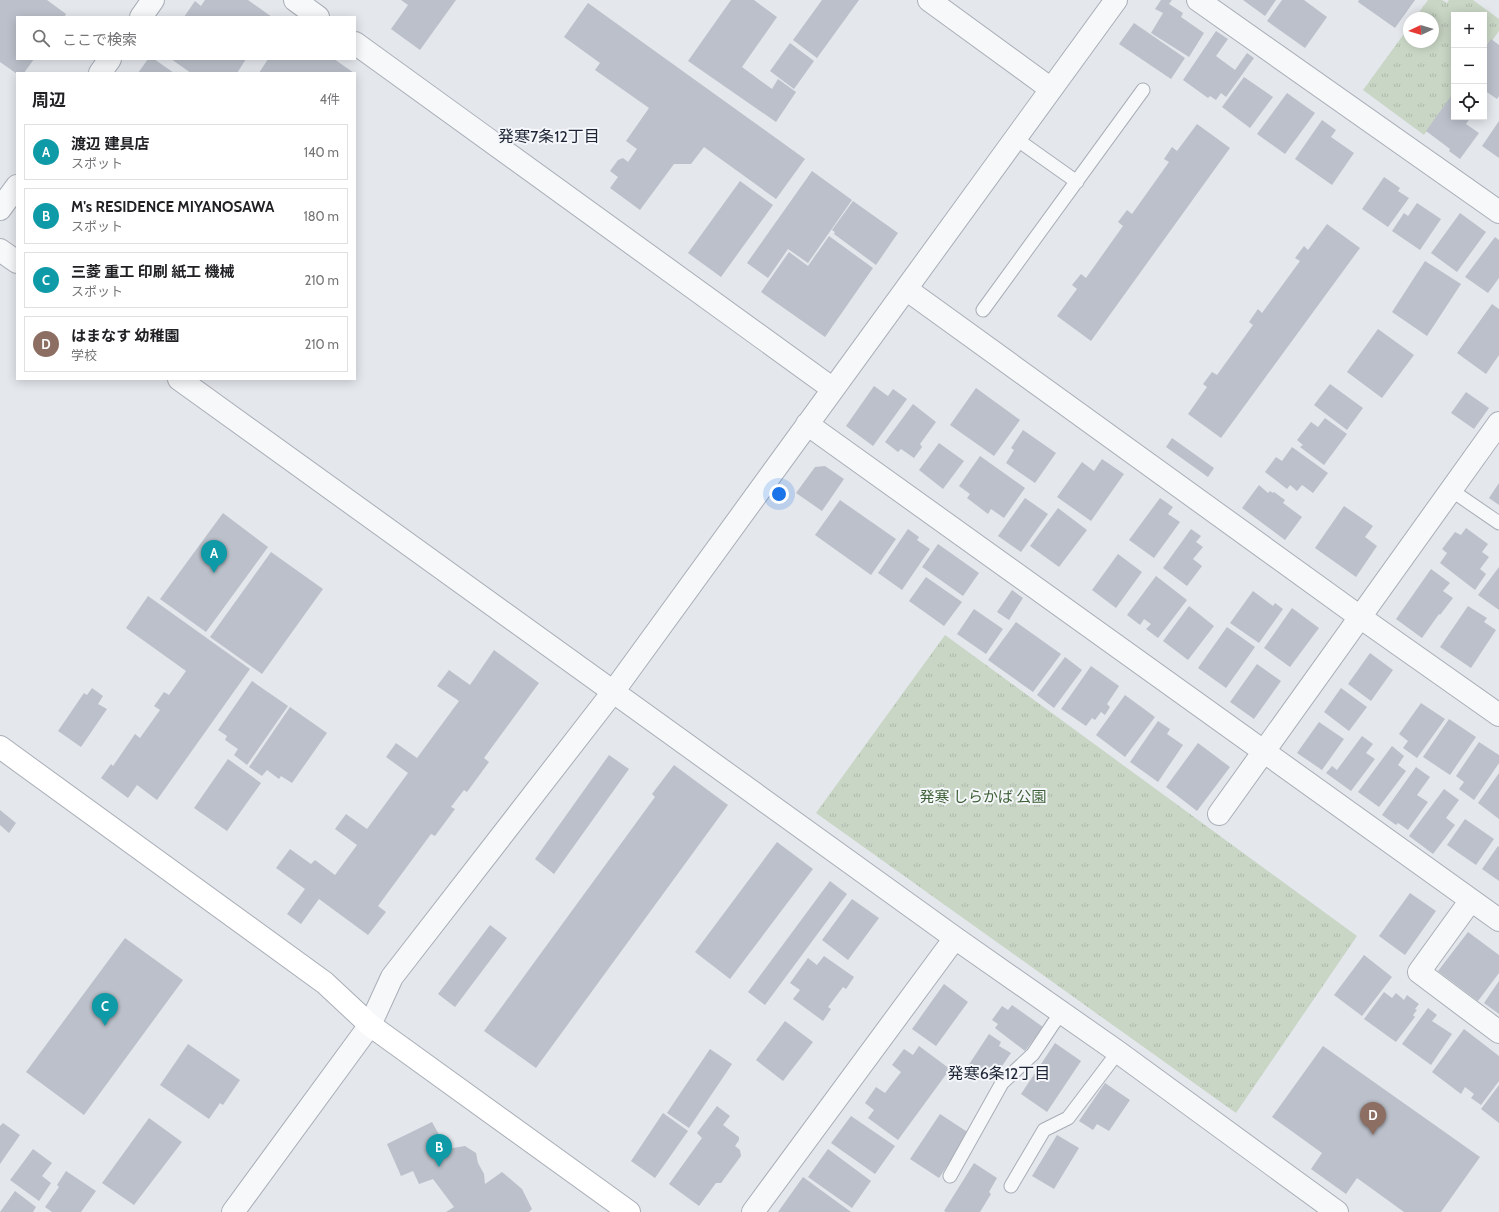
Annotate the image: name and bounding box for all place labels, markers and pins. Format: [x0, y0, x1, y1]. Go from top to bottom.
pin: A [201, 540, 227, 573]
pin: C [92, 993, 118, 1026]
pin: D [1360, 1102, 1386, 1135]
pin: B [426, 1134, 452, 1167]

